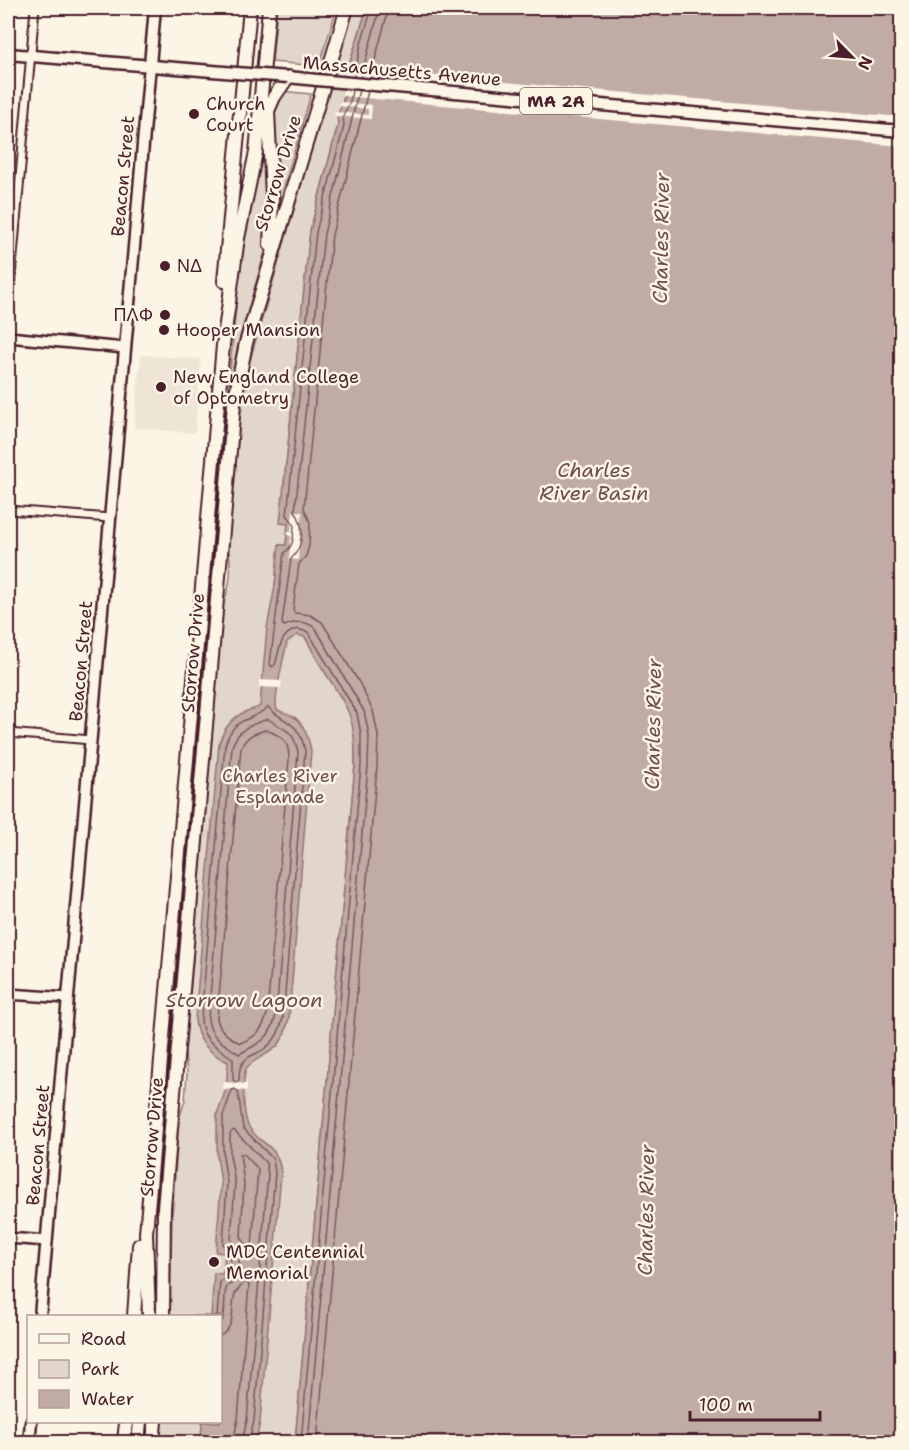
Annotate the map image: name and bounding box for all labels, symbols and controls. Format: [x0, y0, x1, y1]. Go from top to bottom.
north arrow [822, 27, 882, 87]
street label: Massachusetts Avenue [302, 50, 502, 92]
text: N [853, 53, 877, 73]
road number: MA 2A [520, 88, 592, 114]
place label: Church Court [206, 92, 266, 137]
marker: Church Court [187, 107, 201, 121]
street label: Storrow Drive [249, 112, 307, 234]
street label: Beacon Street [106, 114, 140, 237]
water label: Charles River [647, 172, 675, 304]
place label: ΝΔ [177, 254, 202, 278]
marker: ΝΔ [158, 259, 172, 273]
place label: ΠΛΦ [114, 303, 153, 327]
marker: ΠΛΦ [158, 308, 172, 322]
place label: Hooper Mansion [176, 318, 320, 342]
marker: Hooper Mansion [157, 323, 171, 337]
place label: New England College of Optometry [173, 365, 359, 410]
marker: New England College of Optometry [154, 380, 168, 394]
water label: Charles River Basin [539, 457, 649, 506]
street label: Storrow Drive [176, 592, 210, 714]
street label: Beacon Street [64, 599, 98, 722]
water label: Charles River [639, 658, 667, 790]
park label: Charles River Esplanade [222, 764, 338, 809]
water label: Storrow Lagoon [165, 987, 323, 1013]
street label: Storrow Drive [135, 1076, 169, 1198]
street label: Beacon Street [21, 1083, 55, 1206]
water label: Charles River [632, 1144, 660, 1276]
place label: MDC Centennial Memorial [226, 1240, 365, 1285]
marker: MDC Centennial Memorial [207, 1255, 221, 1269]
legend [27, 1315, 222, 1423]
text: Road [81, 1327, 126, 1351]
text: Park [81, 1357, 120, 1381]
scale bar [690, 1384, 820, 1422]
text: Water [81, 1387, 134, 1411]
text: 100 m [699, 1393, 753, 1417]

